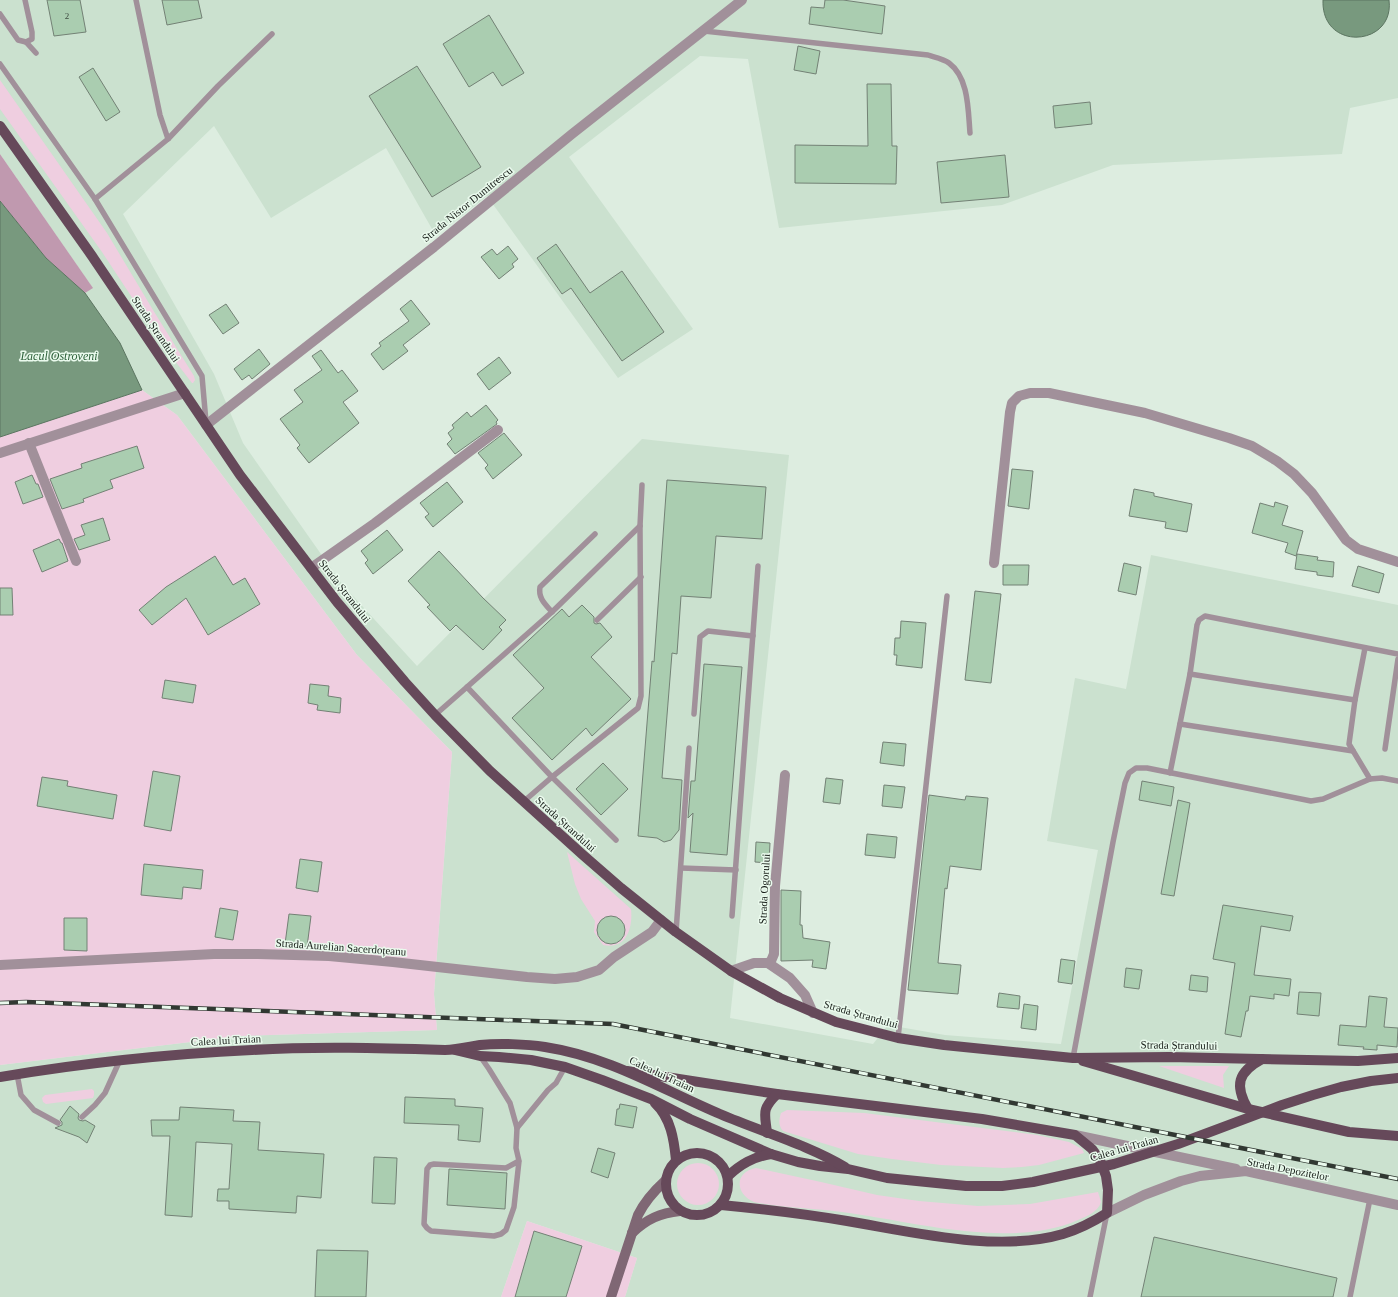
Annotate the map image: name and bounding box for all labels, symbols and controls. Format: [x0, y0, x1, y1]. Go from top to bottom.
house number: 2 [65, 11, 69, 21]
street label: Strada Nistor Dumitrescu [420, 164, 515, 244]
street label: Strada Ștrandului [130, 294, 182, 364]
water label: Lacul Ostroveni [19, 349, 98, 363]
street label: Strada Ștrandului [317, 557, 373, 625]
street label: Strada Ștrandului [533, 794, 599, 854]
street label: Strada Ogorului [756, 853, 772, 925]
street label: Strada Aurelian Sacerdoțeanu [275, 936, 407, 958]
street label: Strada Ștrandului [822, 998, 900, 1030]
street label: Calea lui Traian [191, 1032, 262, 1048]
street label: Strada Ștrandului [1141, 1038, 1217, 1052]
street label: Calea lui Traian [628, 1054, 697, 1094]
street label: Calea lui Traian [1089, 1132, 1160, 1163]
street label: Strada Depozitelor [1246, 1155, 1330, 1183]

